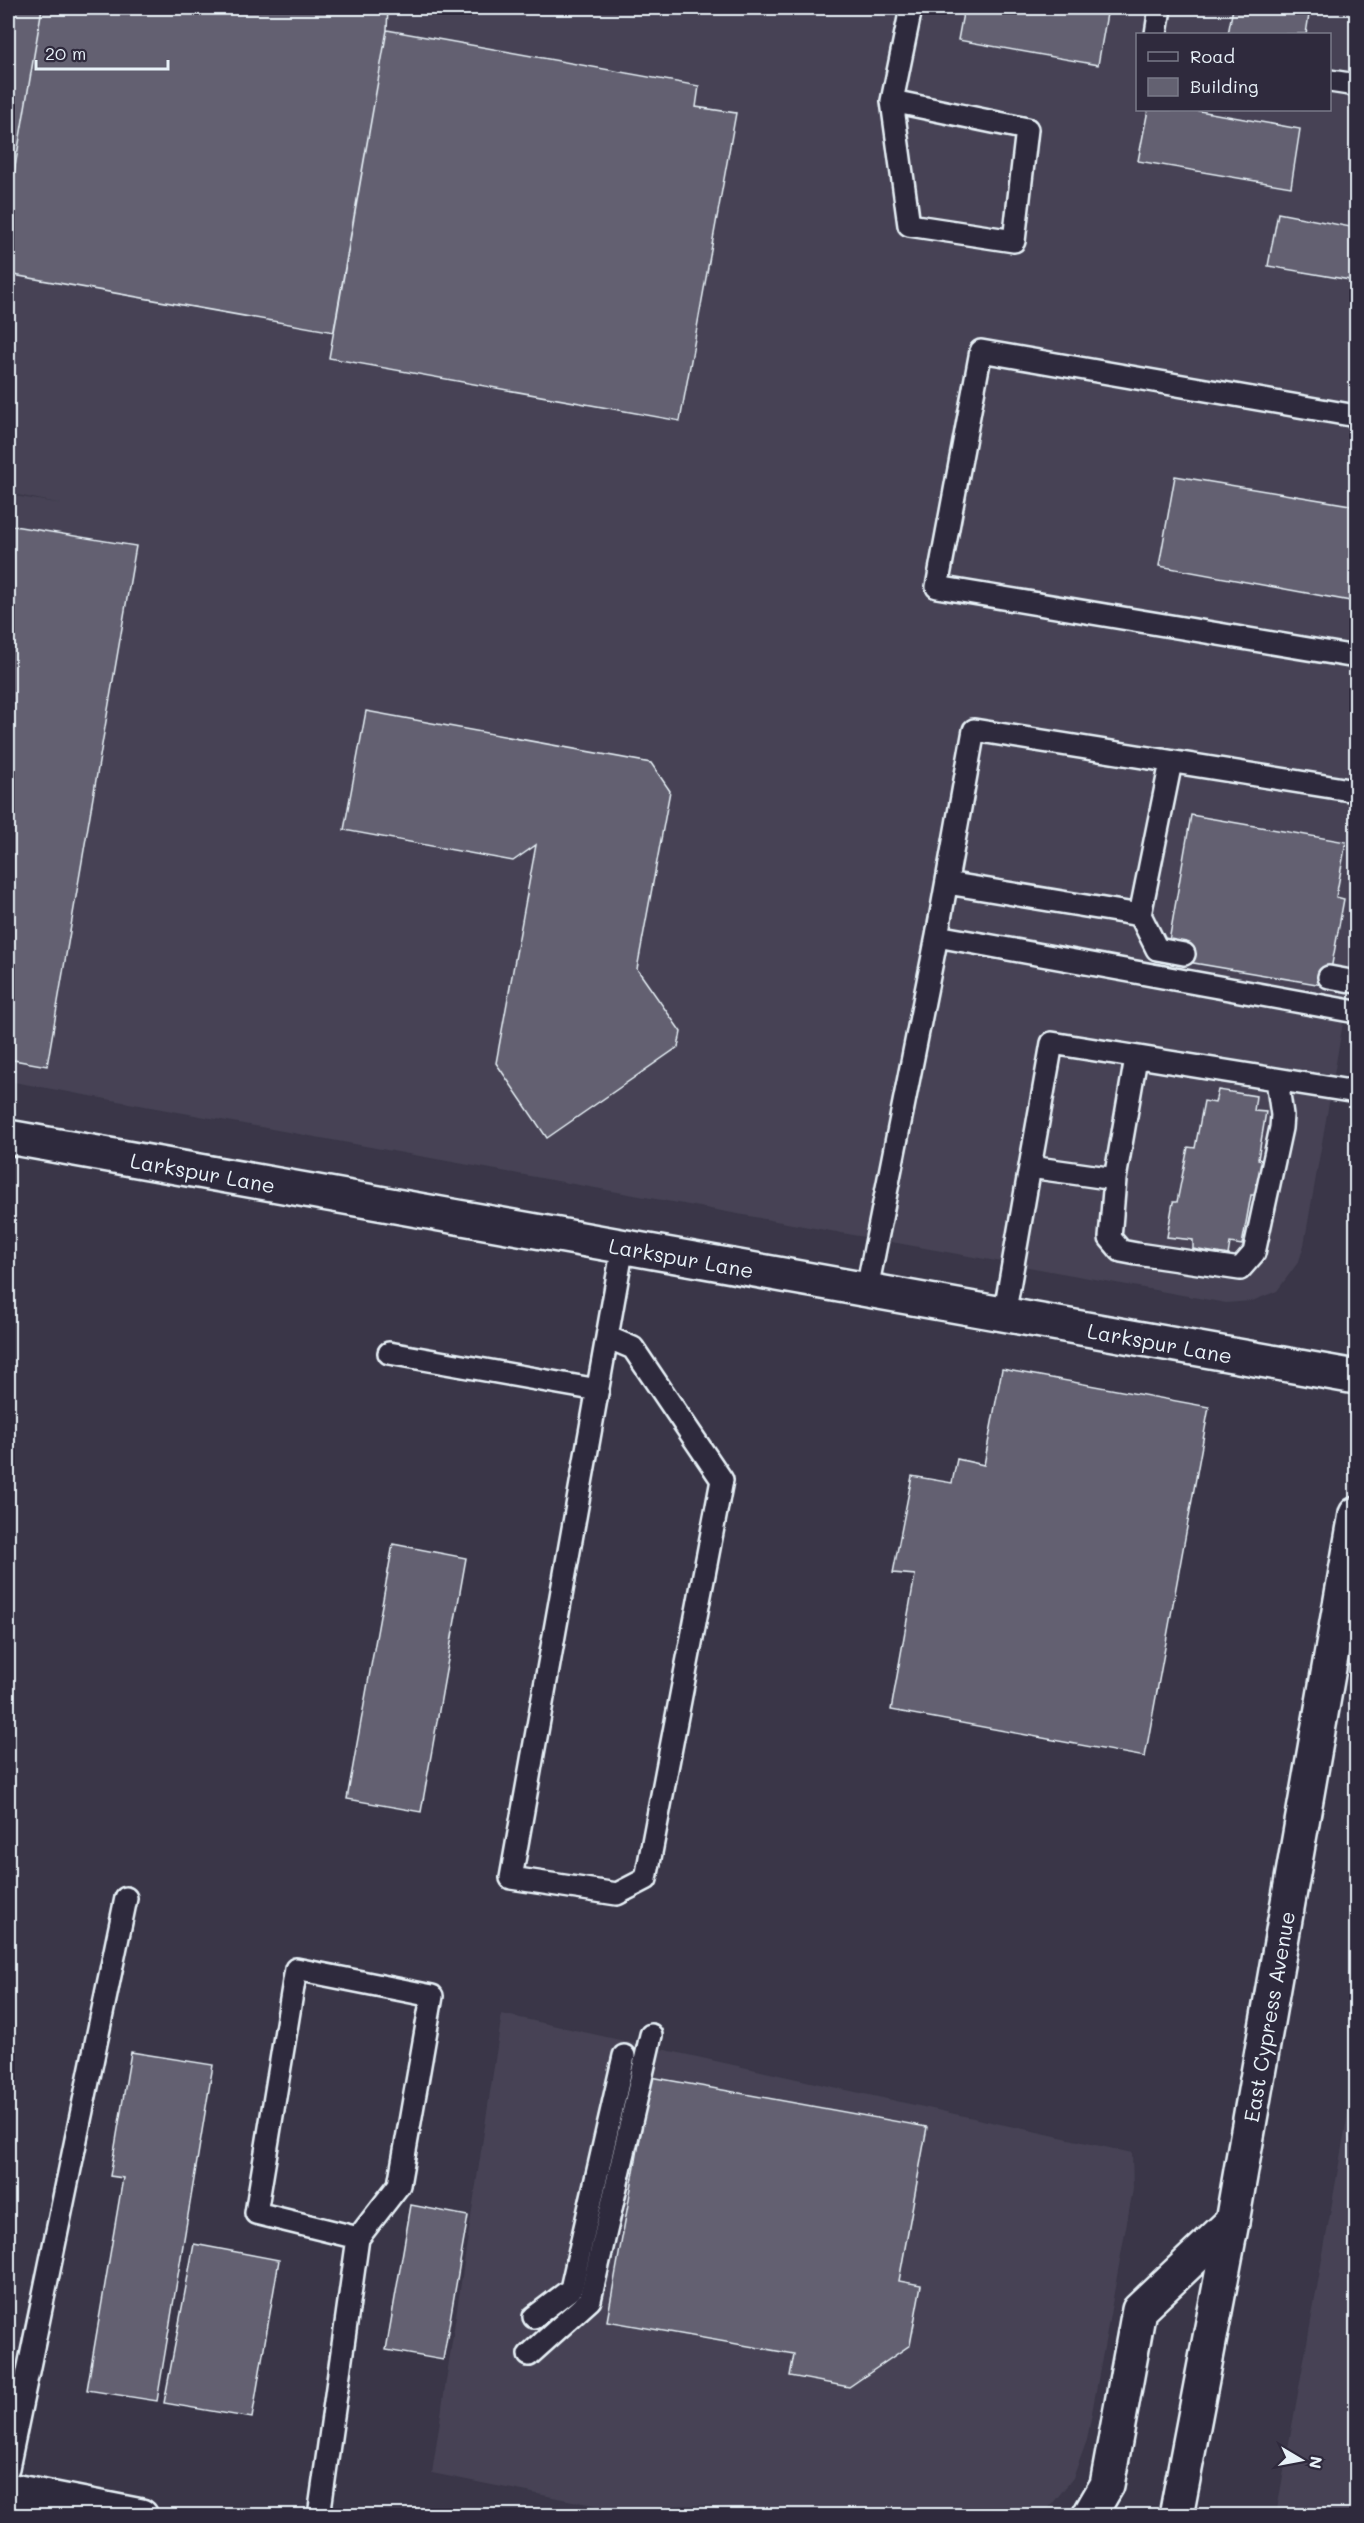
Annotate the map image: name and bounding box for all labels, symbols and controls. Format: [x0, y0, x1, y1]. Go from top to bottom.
scale bar [36, 33, 168, 71]
legend [1136, 33, 1331, 111]
text: 20 m [45, 41, 86, 65]
text: Road [1190, 44, 1235, 68]
text: Building [1190, 74, 1258, 98]
street label: Larkspur Lane [128, 1146, 277, 1198]
street label: Larkspur Lane [607, 1231, 756, 1283]
street label: Larkspur Lane [1085, 1316, 1234, 1368]
street label: East Cypress Avenue [1236, 1909, 1300, 2124]
north arrow [1271, 2430, 1331, 2490]
text: N [1305, 2455, 1328, 2471]

